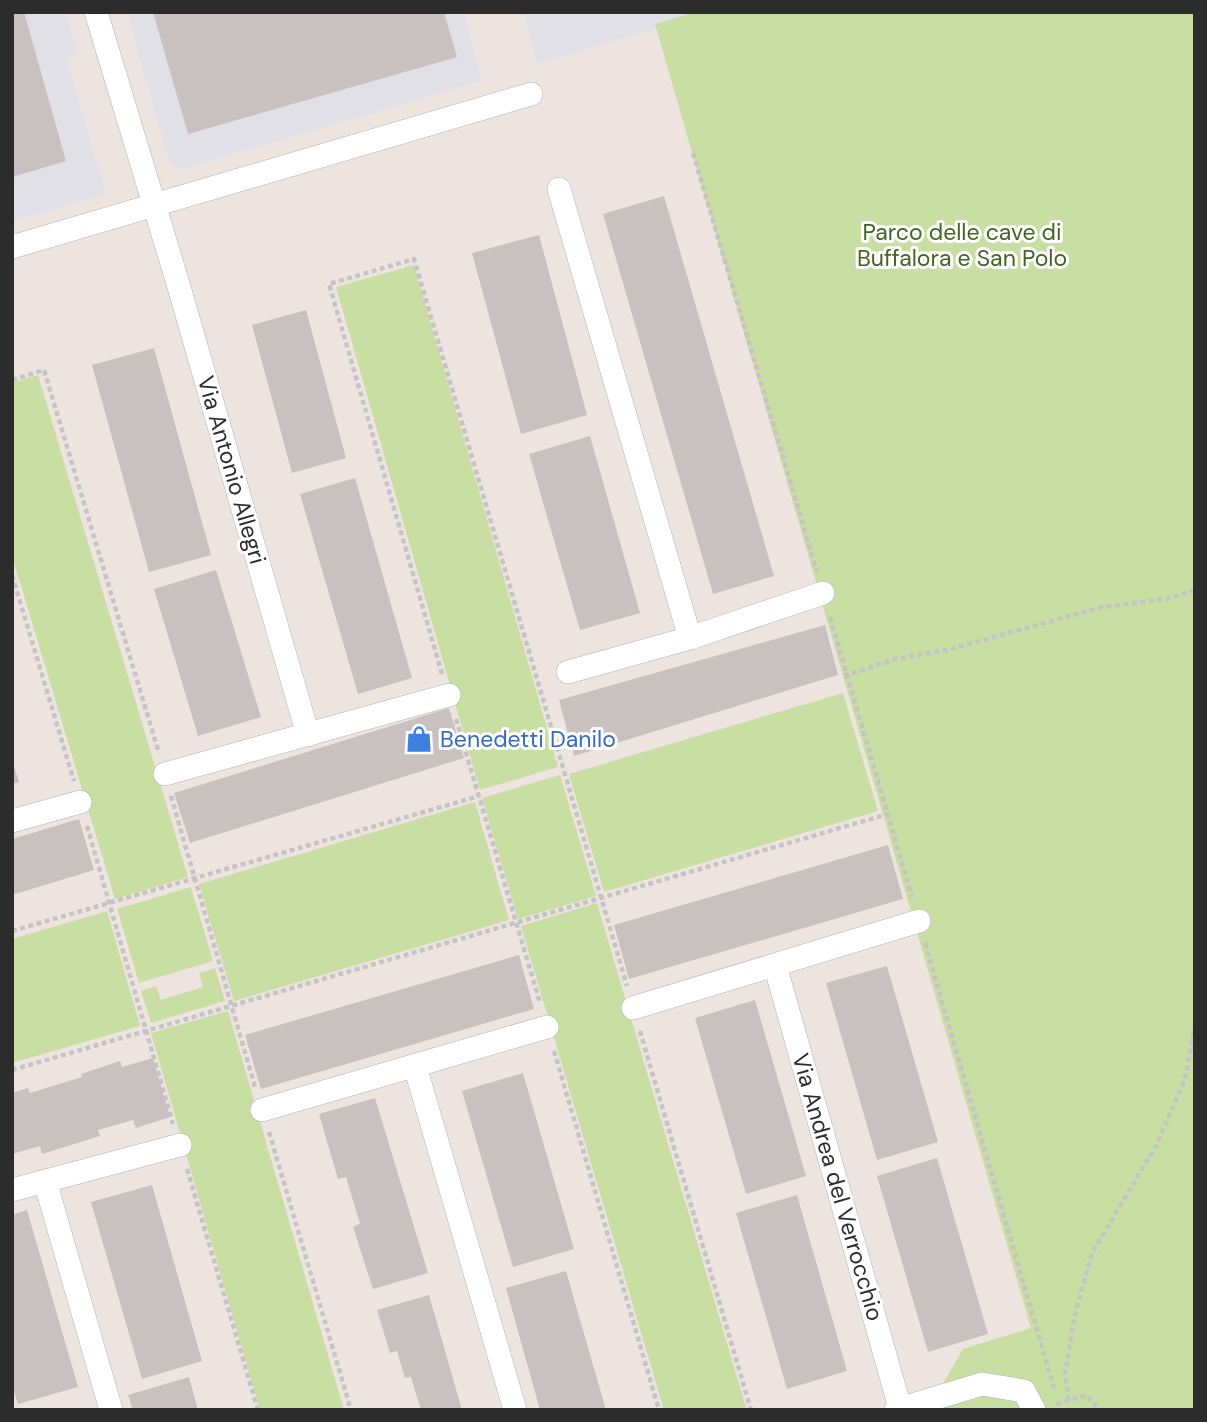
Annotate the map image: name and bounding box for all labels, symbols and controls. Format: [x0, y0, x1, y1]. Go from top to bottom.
park label: Parco delle cave di Buffalora e San Polo [857, 217, 1067, 273]
street label: Via Antonio Allegri [191, 373, 273, 567]
shop icon: Benedetti Danilo [404, 724, 434, 754]
place label: Benedetti Danilo [440, 724, 616, 754]
street label: Via Andrea del Verrocchio [785, 1050, 891, 1324]

